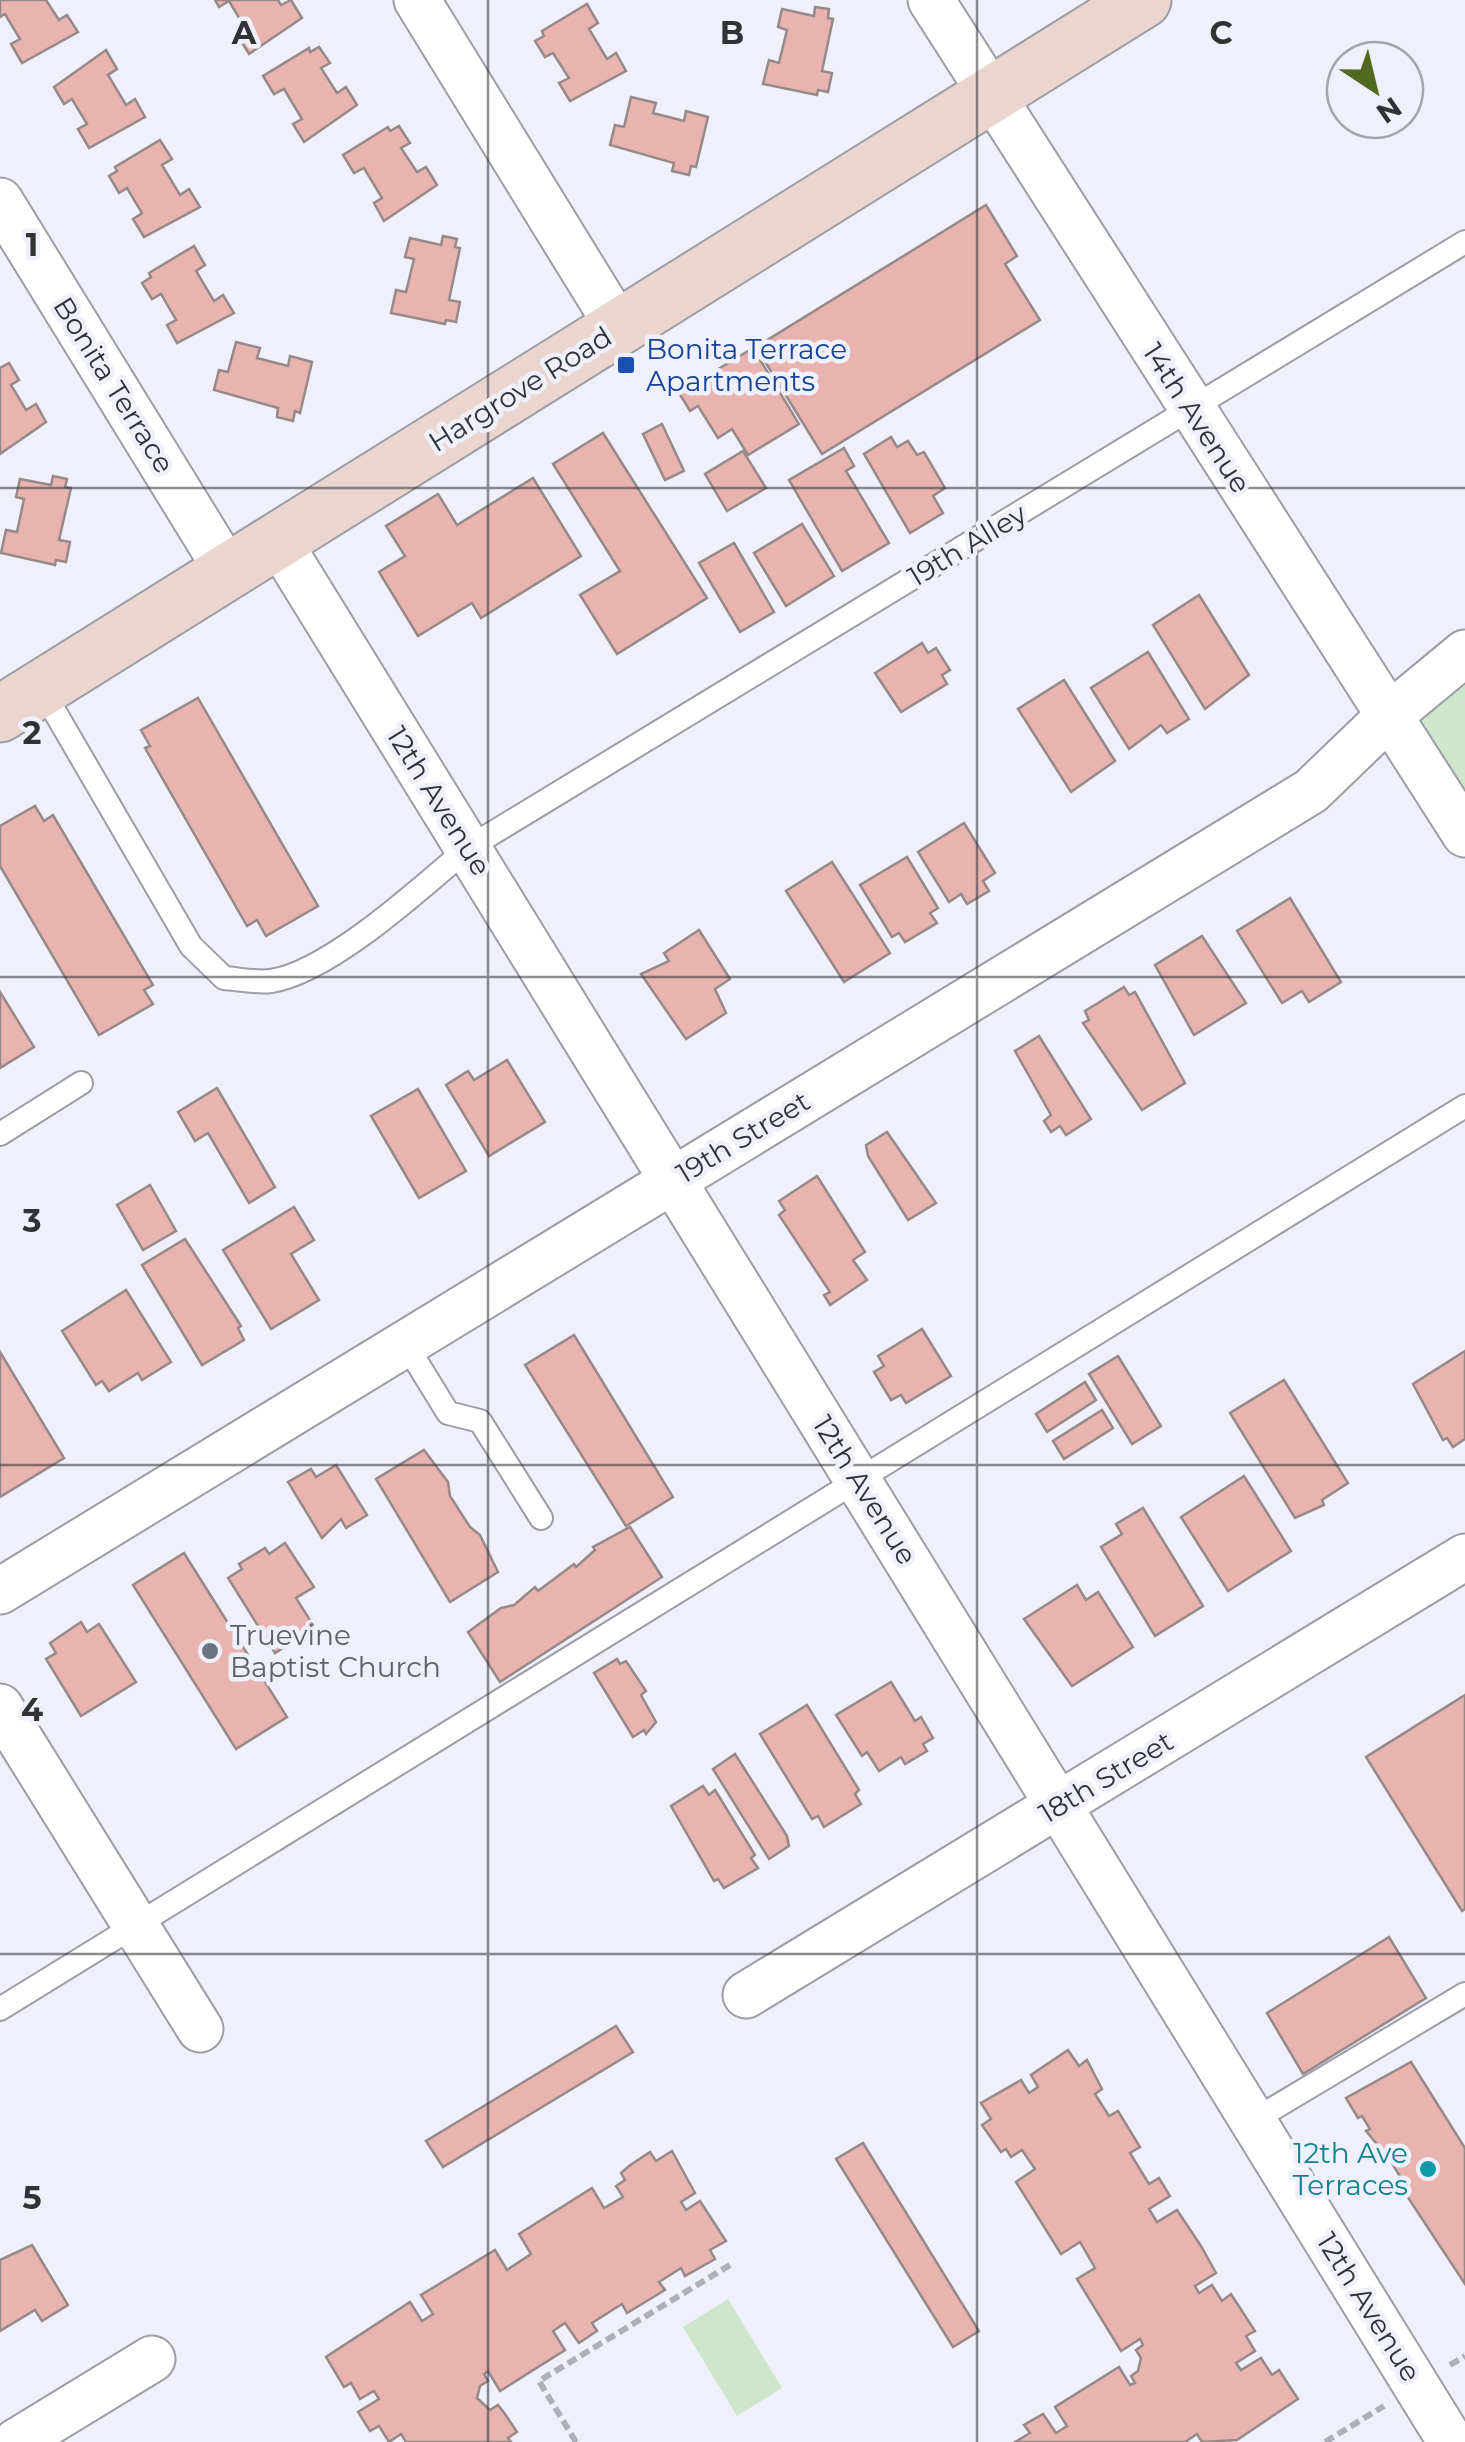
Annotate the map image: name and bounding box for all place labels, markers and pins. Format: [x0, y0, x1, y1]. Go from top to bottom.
place label: Bonita Terrace Apartments [646, 332, 847, 398]
marker: Bonita Terrace Apartments [615, 354, 637, 376]
place label: Truevine Baptist Church [230, 1618, 441, 1684]
marker: Truevine Baptist Church [199, 1640, 221, 1662]
place label: 12th Ave Terraces [1293, 2136, 1408, 2202]
marker: 12th Ave Terraces [1417, 2158, 1439, 2180]

